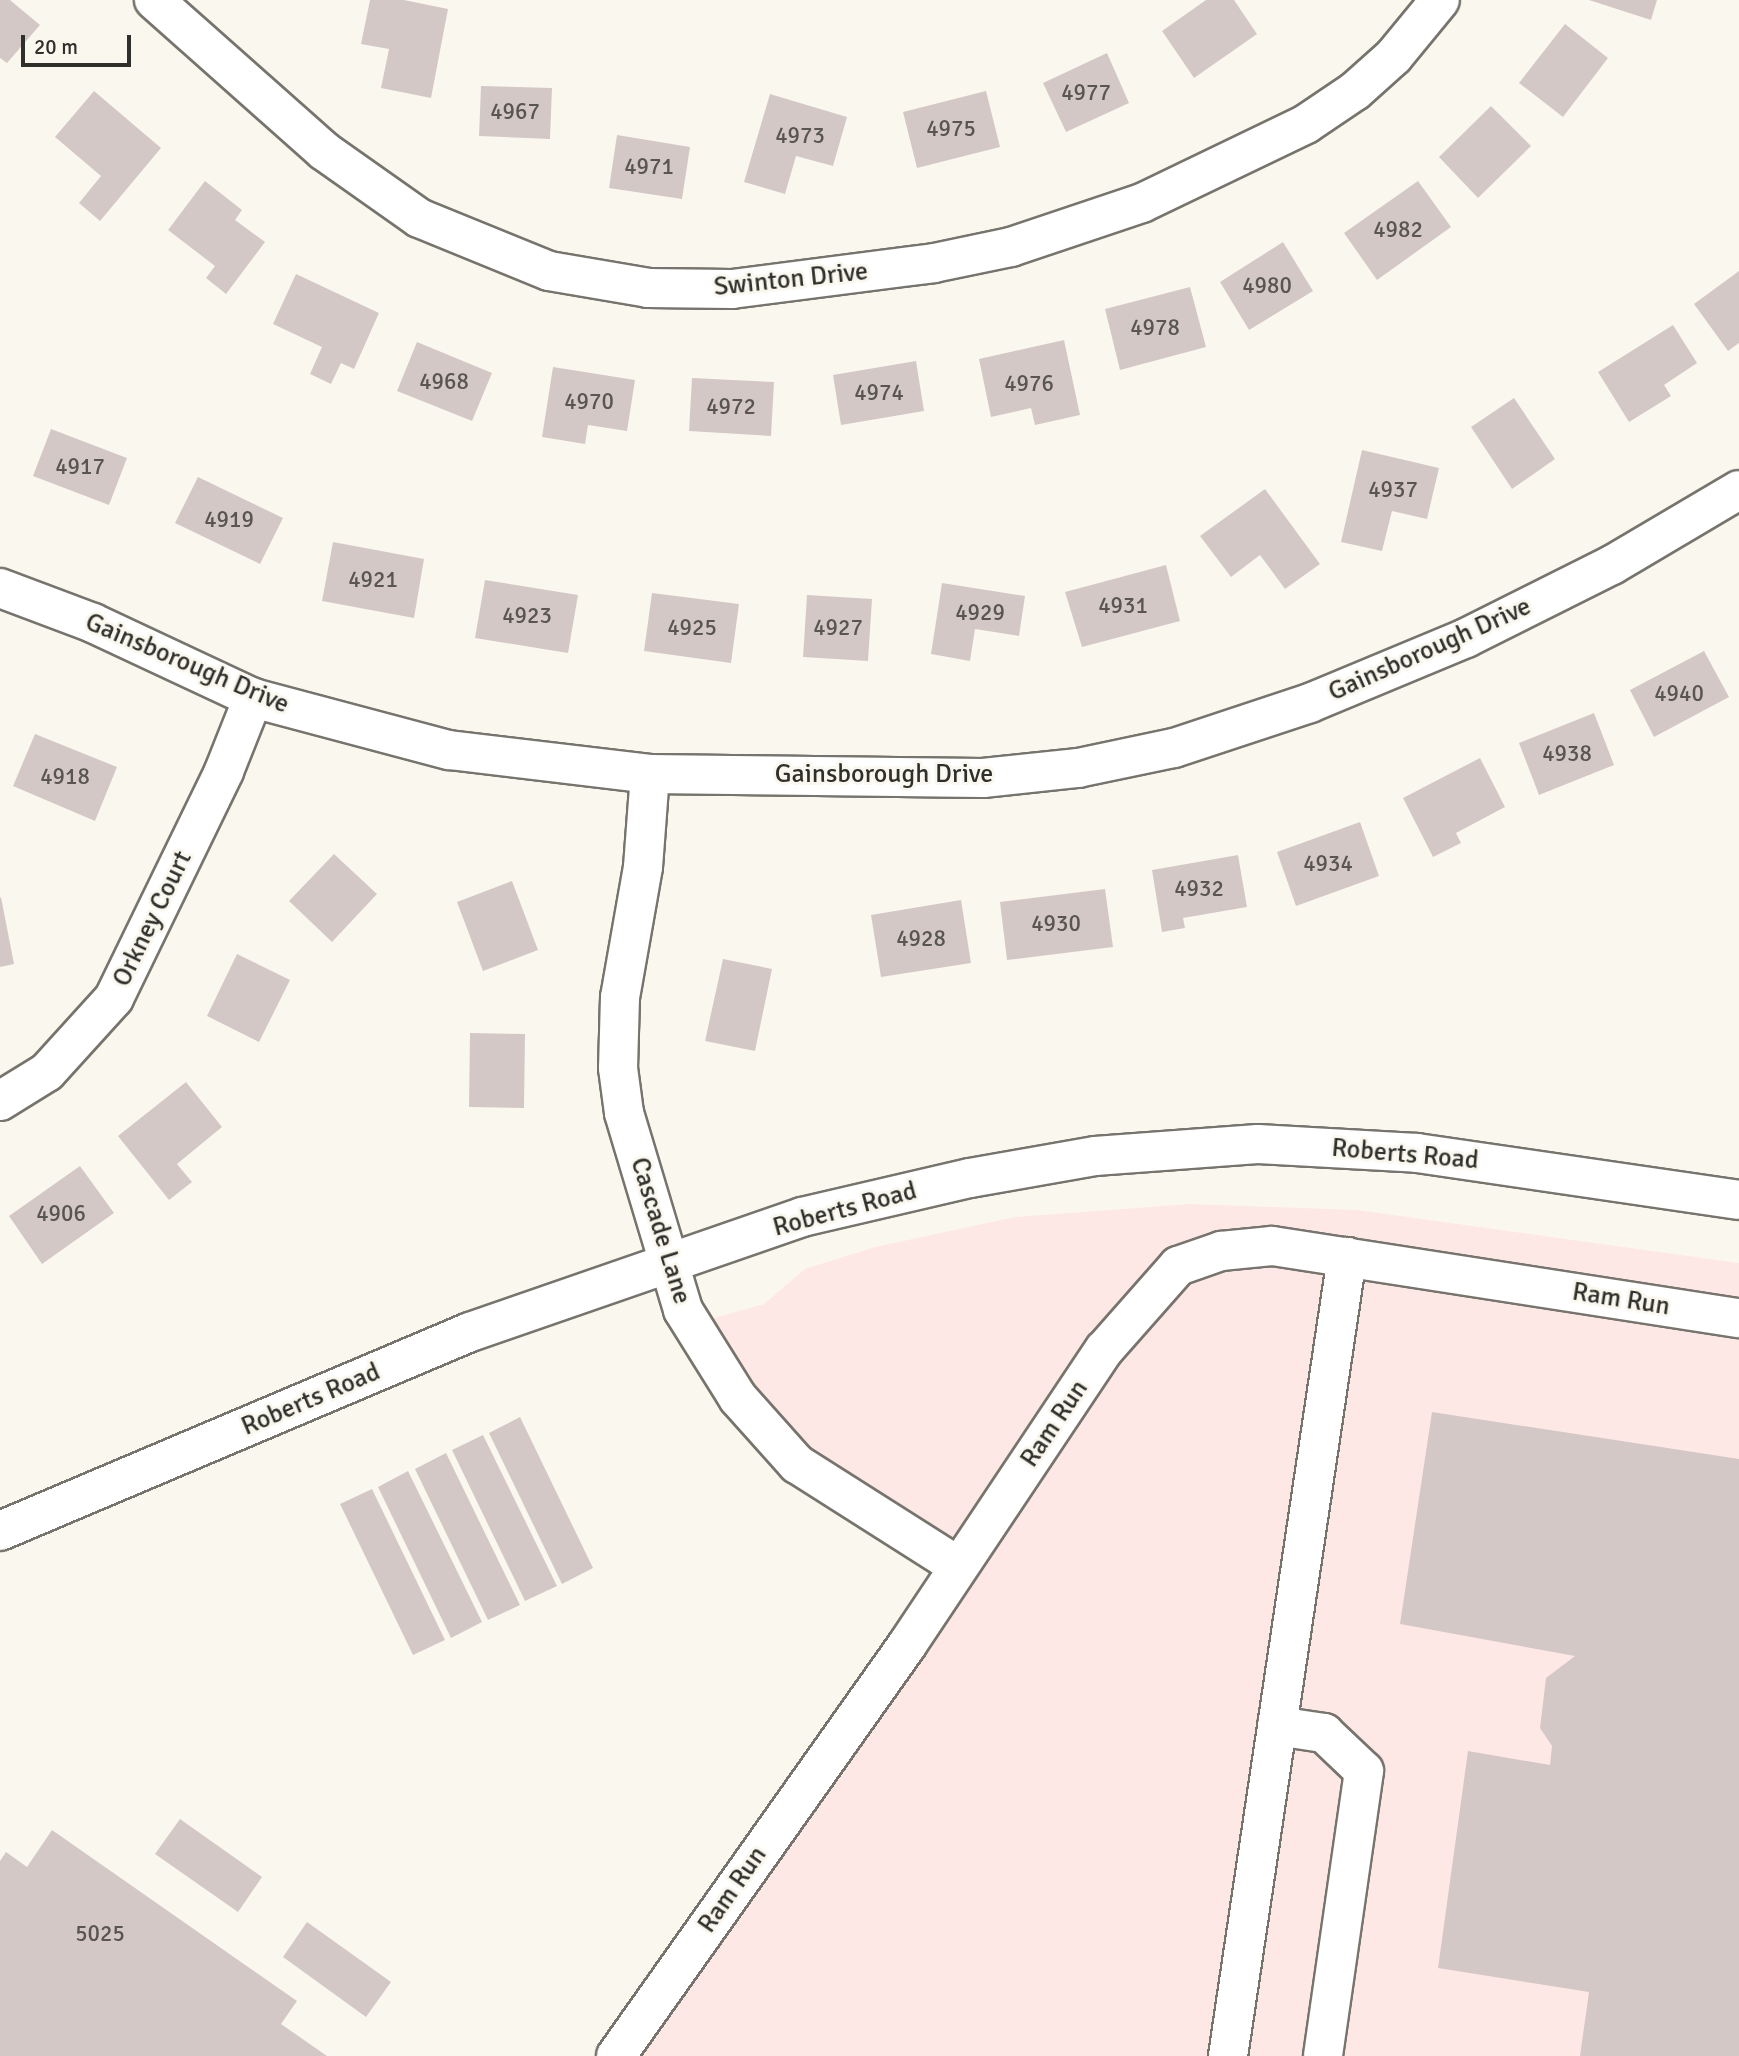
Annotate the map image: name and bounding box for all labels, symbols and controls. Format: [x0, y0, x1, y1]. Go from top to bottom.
scale bar [24, 21, 135, 65]
text: 20 m [34, 34, 78, 60]
house number: 4977 [1061, 79, 1111, 107]
house number: 4967 [490, 98, 540, 126]
house number: 4975 [926, 115, 976, 143]
house number: 4973 [775, 122, 825, 150]
house number: 4971 [624, 153, 674, 181]
house number: 4982 [1373, 216, 1423, 244]
street label: Swinton Drive [712, 256, 870, 304]
house number: 4980 [1242, 272, 1292, 300]
house number: 4978 [1130, 314, 1180, 342]
house number: 4968 [419, 368, 469, 396]
house number: 4976 [1004, 370, 1054, 398]
house number: 4974 [854, 379, 904, 407]
house number: 4970 [564, 388, 614, 416]
house number: 4972 [706, 393, 756, 421]
house number: 4917 [55, 453, 105, 481]
house number: 4937 [1368, 476, 1418, 504]
house number: 4919 [204, 506, 254, 534]
house number: 4921 [348, 566, 398, 594]
street label: Gainsborough Drive [1324, 591, 1536, 709]
house number: 4931 [1098, 592, 1148, 620]
house number: 4929 [955, 599, 1005, 627]
house number: 4923 [502, 602, 552, 630]
street label: Gainsborough Drive [80, 607, 294, 721]
house number: 4925 [667, 614, 717, 642]
house number: 4927 [813, 614, 863, 642]
house number: 4940 [1654, 680, 1704, 708]
house number: 4938 [1542, 740, 1592, 768]
street label: Gainsborough Drive [775, 759, 993, 791]
house number: 4918 [40, 763, 90, 791]
street label: Orkney Court [107, 846, 199, 992]
house number: 4934 [1303, 850, 1353, 878]
house number: 4932 [1174, 875, 1224, 903]
house number: 4930 [1031, 910, 1081, 938]
house number: 4928 [896, 925, 946, 953]
street label: Roberts Road [1330, 1133, 1480, 1177]
street label: Cascade Lane [623, 1154, 697, 1308]
street label: Roberts Road [770, 1176, 920, 1244]
house number: 4906 [36, 1200, 86, 1228]
street label: Ram Run [1570, 1277, 1672, 1323]
street label: Roberts Road [237, 1357, 385, 1443]
street label: Ram Run [1015, 1374, 1095, 1474]
street label: Ram Run [692, 1841, 774, 1939]
house number: 5025 [75, 1920, 125, 1948]

